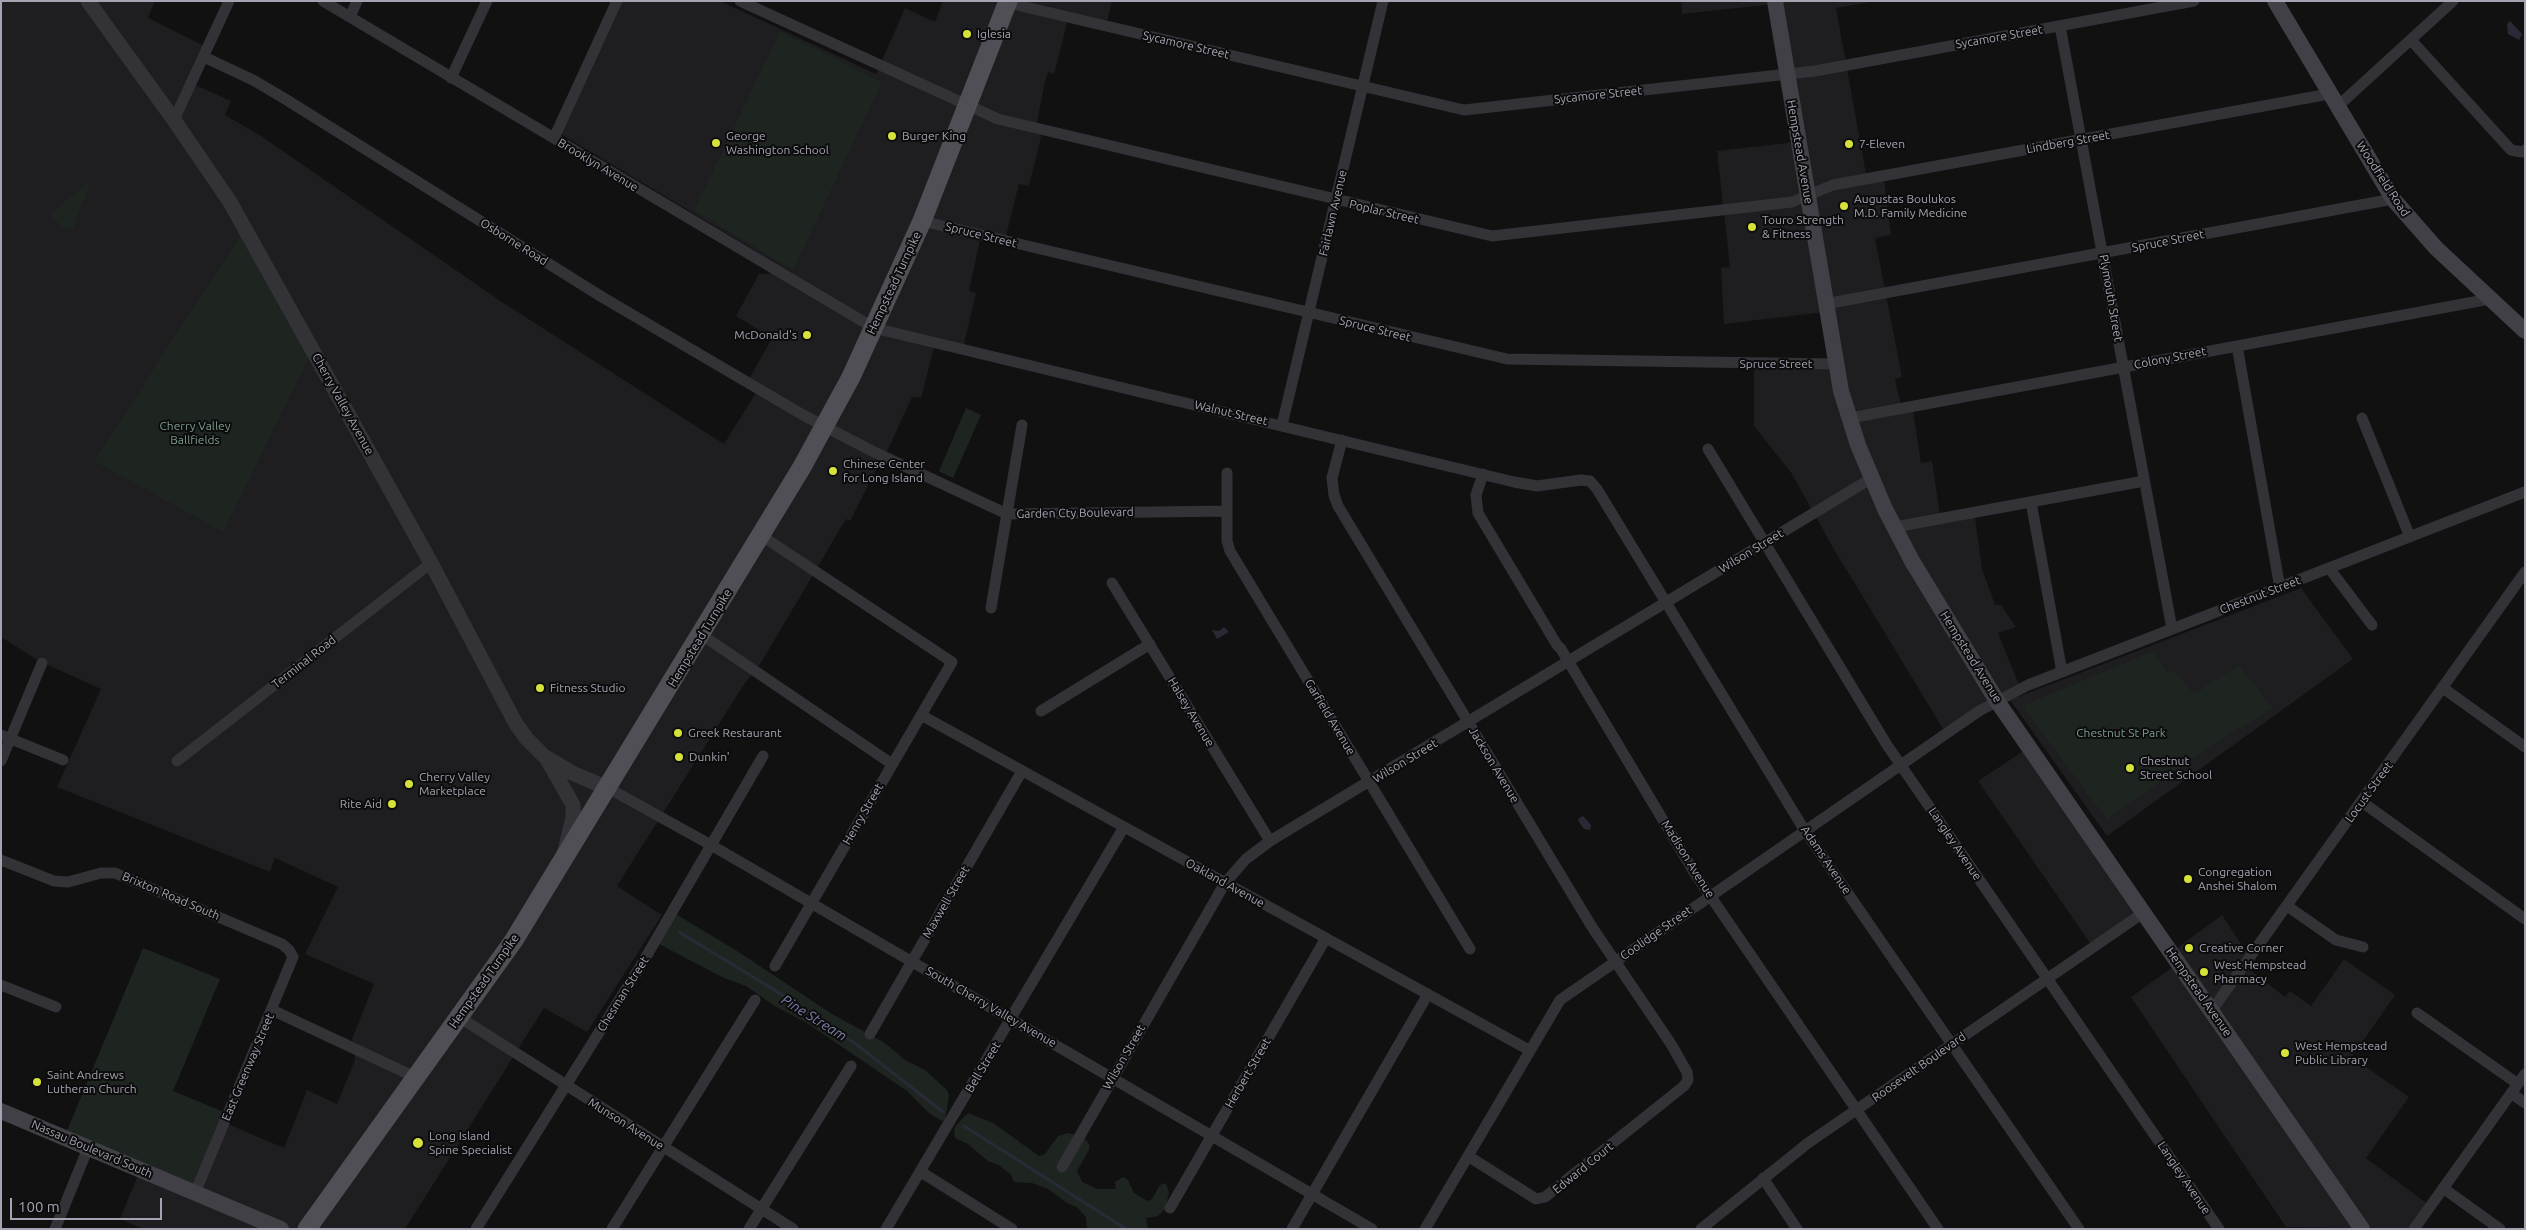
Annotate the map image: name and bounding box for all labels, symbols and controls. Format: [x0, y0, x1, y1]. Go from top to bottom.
street label: Sycamore Street [1954, 22, 2044, 52]
place label: Iglesia [977, 27, 1011, 41]
marker: Iglesia [961, 28, 973, 40]
street label: Sycamore Street [1141, 28, 1231, 62]
street label: Sycamore Street [1553, 83, 1643, 107]
street label: Hempstead Avenue [1784, 99, 1816, 205]
street label: Lindberg Street [2025, 128, 2111, 156]
place label: George Washington School [726, 129, 829, 157]
place label: Burger King [902, 129, 966, 143]
marker: Burger King [886, 130, 898, 142]
street label: Brooklyn Avenue [555, 135, 641, 195]
marker: George Washington School [710, 137, 722, 149]
place label: 7-Eleven [1859, 137, 1905, 151]
marker: 7-Eleven [1843, 138, 1855, 150]
street label: Woodfield Road [2353, 139, 2413, 219]
street label: Fairlawn Avenue [1316, 168, 1350, 258]
place label: Augustas Boulukos M.D. Family Medicine [1854, 192, 1967, 220]
street label: Poplar Street [1348, 197, 1420, 227]
marker: Augustas Boulukos M.D. Family Medicine [1838, 200, 1850, 212]
place label: Touro Strength & Fitness [1762, 213, 1844, 241]
street label: Osborne Road [478, 215, 550, 269]
street label: Spruce Street [944, 219, 1018, 251]
marker: Touro Strength & Fitness [1746, 221, 1758, 233]
street label: Spruce Street [2131, 227, 2205, 255]
street label: Hempstead Turnpike [864, 229, 924, 337]
street label: Plymouth Street [2096, 253, 2126, 343]
street label: Spruce Street [1338, 313, 1412, 345]
place label: McDonald's [734, 328, 797, 342]
marker: McDonald's [801, 329, 813, 341]
street label: Colony Street [2133, 344, 2207, 372]
street label: Cherry Valley Avenue [309, 351, 377, 457]
street label: Spruce Street [1739, 357, 1813, 371]
street label: Walnut Street [1193, 398, 1269, 428]
park label: Cherry Valley Ballfields [159, 419, 231, 447]
place label: Chinese Center for Long Island [843, 457, 925, 485]
marker: Chinese Center for Long Island [827, 465, 839, 477]
street label: Garden Cty Boulevard [1016, 505, 1134, 521]
street label: Wilson Street [1716, 526, 1786, 576]
street label: Chestnut Street [2218, 573, 2302, 617]
street label: Hempstead Turnpike [665, 586, 735, 690]
street label: Hempstead Avenue [1937, 609, 2005, 705]
street label: Terminal Road [269, 633, 339, 691]
street label: Halsey Avenue [1165, 675, 1217, 749]
street label: Garfield Avenue [1302, 676, 1358, 758]
place label: Fitness Studio [550, 681, 625, 695]
marker: Fitness Studio [534, 682, 546, 694]
street label: Jackson Avenue [1466, 724, 1522, 806]
place label: Greek Restaurant [688, 726, 782, 740]
park label: Chestnut St Park [2076, 726, 2166, 740]
marker: Greek Restaurant [672, 727, 684, 739]
street label: Wilson Street [1370, 736, 1440, 786]
place label: Dunkin' [689, 750, 730, 764]
marker: Dunkin' [673, 751, 685, 763]
place label: Chestnut Street School [2140, 754, 2212, 782]
street label: Locust Street [2342, 759, 2396, 825]
marker: Chestnut Street School [2124, 762, 2136, 774]
place label: Cherry Valley Marketplace [419, 770, 490, 798]
marker: Cherry Valley Marketplace [403, 778, 415, 790]
street label: Henry Street [840, 781, 886, 847]
place label: Rite Aid [340, 797, 382, 811]
marker: Rite Aid [386, 798, 398, 810]
street label: Langley Avenue [1925, 805, 1985, 883]
street label: Madison Avenue [1658, 818, 1718, 900]
street label: Adams Avenue [1798, 823, 1854, 897]
street label: Oakland Avenue [1183, 855, 1267, 911]
street label: Maxwell Street [919, 863, 973, 941]
place label: Congregation Anshei Shalom [2198, 865, 2277, 893]
street label: Brixton Road South [120, 869, 222, 923]
marker: Congregation Anshei Shalom [2182, 873, 2194, 885]
street label: Coolidge Street [1617, 903, 1695, 963]
street label: Hempstead Turnpike [446, 931, 522, 1031]
place label: Creative Corner [2199, 941, 2283, 955]
marker: Creative Corner [2183, 942, 2195, 954]
street label: Hempstead Avenue [2163, 945, 2235, 1039]
street label: Chesman Street [594, 954, 652, 1034]
place label: West Hempstead Pharmacy [2214, 958, 2306, 986]
street label: South Cherry Valley Avenue [923, 964, 1059, 1050]
marker: West Hempstead Pharmacy [2198, 966, 2210, 978]
water label: Pine Stream [778, 991, 850, 1045]
street label: East Greenway Street [219, 1011, 277, 1123]
street label: Wilson Street [1100, 1022, 1148, 1092]
street label: Roosevelt Boulevard [1869, 1029, 1969, 1105]
street label: Herbert Street [1222, 1035, 1274, 1111]
street label: Bell Street [962, 1039, 1004, 1095]
place label: West Hempstead Public Library [2295, 1039, 2387, 1067]
marker: West Hempstead Public Library [2279, 1047, 2291, 1059]
place label: Saint Andrews Lutheran Church [47, 1068, 136, 1096]
marker: Saint Andrews Lutheran Church [31, 1076, 43, 1088]
street label: Munson Avenue [586, 1095, 666, 1153]
street label: Nassau Boulevard South [29, 1117, 155, 1181]
place label: Long Island Spine Specialist [429, 1129, 512, 1157]
marker: Long Island Spine Specialist [411, 1136, 425, 1150]
street label: Edward Court [1550, 1139, 1616, 1197]
street label: Langley Avenue [2154, 1139, 2214, 1217]
scale bar [12, 1188, 165, 1220]
text: 100 m [18, 1198, 60, 1215]

